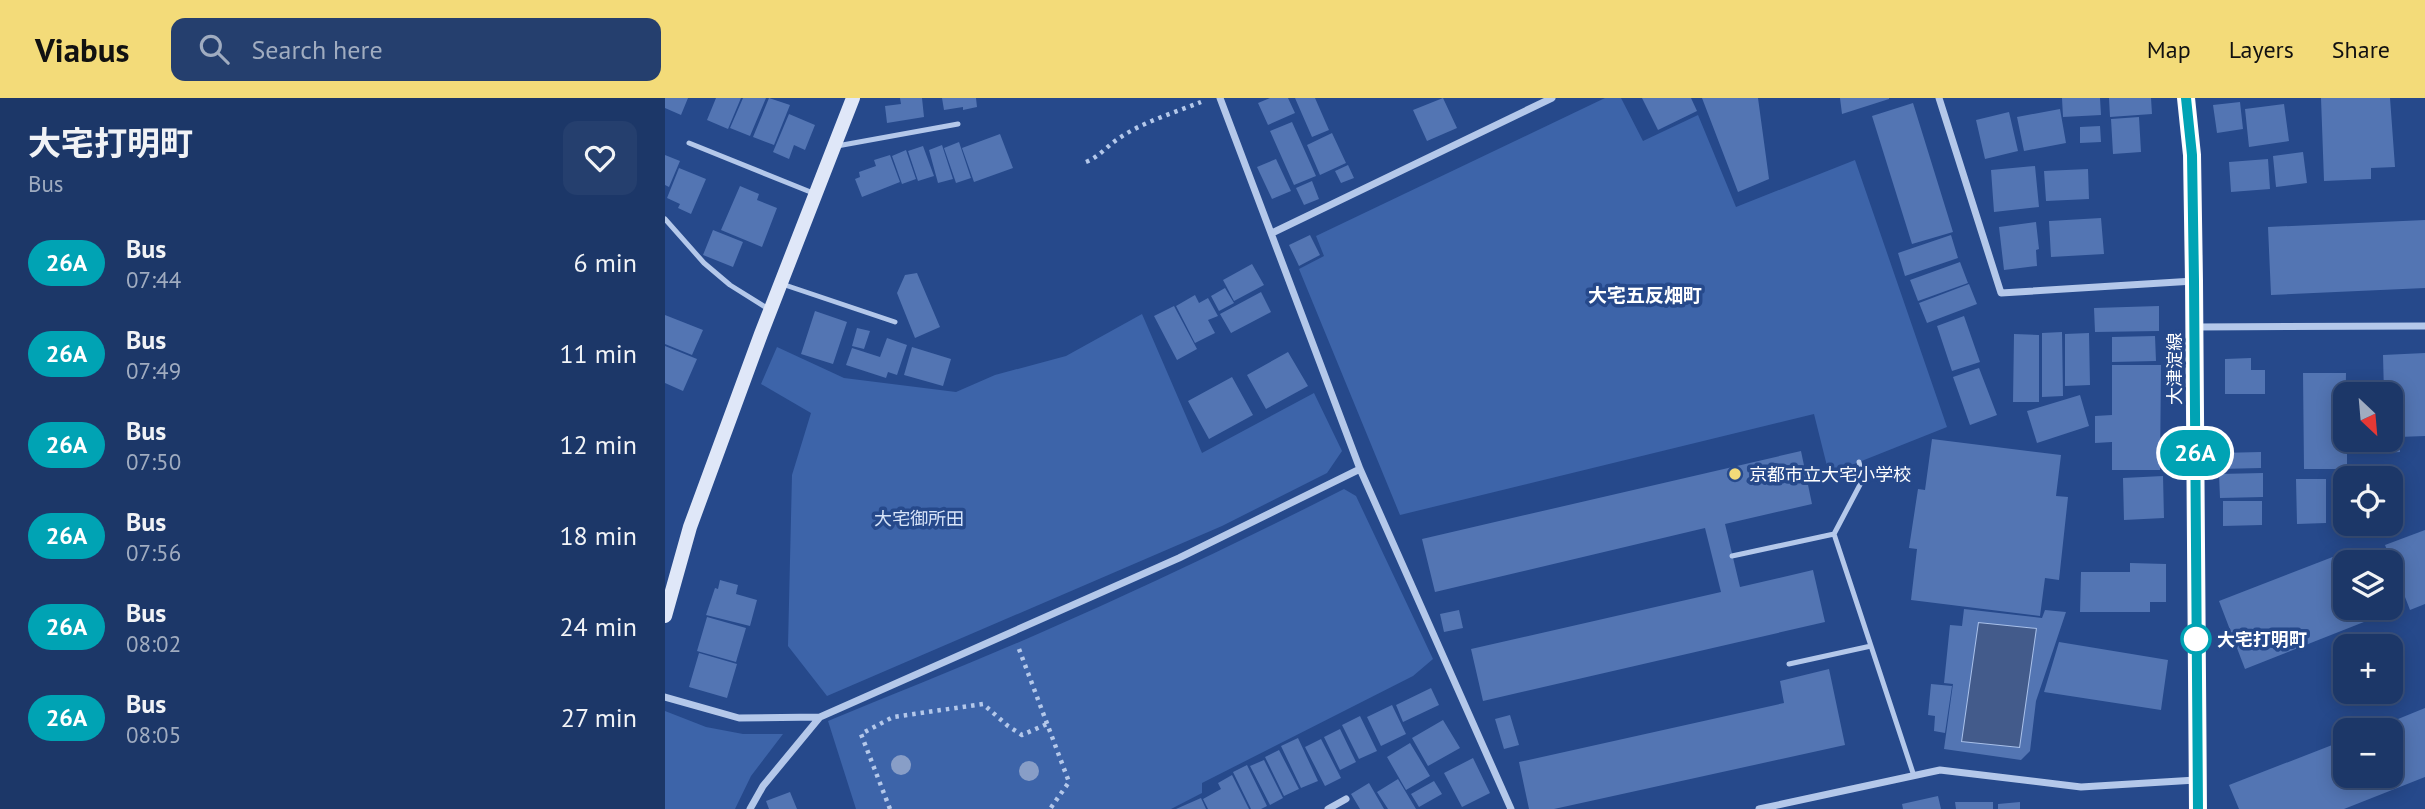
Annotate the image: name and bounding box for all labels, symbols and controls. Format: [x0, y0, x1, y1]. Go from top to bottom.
search box [171, 18, 661, 81]
text: Viabus [35, 28, 129, 71]
icon: search [195, 30, 233, 68]
text: Search here [251, 33, 383, 66]
text: Map [2147, 34, 2191, 65]
text: Layers [2229, 34, 2294, 65]
text: Share [2332, 34, 2390, 65]
text: 大宅打明町 [28, 121, 193, 164]
button: heart [563, 121, 637, 195]
text: Bus [28, 169, 64, 198]
text: Bus [126, 232, 166, 265]
text: 6 min [574, 246, 637, 279]
text: 26A [46, 247, 87, 278]
text: 07:44 [126, 265, 181, 294]
district label: 大宅五反畑町 [1588, 283, 1702, 307]
text: Bus [126, 323, 166, 356]
street label: 大津淀線 [2163, 333, 2186, 405]
text: 11 min [559, 337, 637, 370]
text: 26A [46, 338, 87, 369]
text: 07:49 [126, 356, 181, 385]
north arrow [2333, 382, 2403, 452]
map controls [2333, 382, 2403, 788]
text: Bus [126, 414, 166, 447]
text: 12 min [559, 428, 637, 461]
text: 26A [46, 429, 87, 460]
line badge: 26A [2155, 430, 2235, 476]
text: 26A [2174, 437, 2216, 468]
text: 07:50 [126, 447, 181, 476]
place label: 京都市立大宅小学校 [1749, 463, 1911, 486]
marker: 京都市立大宅小学校 [1727, 466, 1743, 482]
button: locate [2333, 466, 2403, 536]
text: Bus [126, 505, 166, 538]
park label: 大宅御所田 [874, 507, 964, 530]
text: 18 min [559, 519, 637, 552]
text: 26A [46, 520, 87, 551]
text: 07:56 [126, 538, 181, 567]
button: layers [2333, 550, 2403, 620]
text: Bus [126, 596, 166, 629]
text: 24 min [559, 610, 637, 643]
text: 26A [46, 611, 87, 642]
marker: 大宅打明町 [2181, 624, 2211, 654]
place label: 大宅打明町 [2217, 628, 2307, 651]
text: 08:02 [126, 629, 181, 658]
button: + [2333, 634, 2403, 704]
text: Bus [126, 687, 166, 720]
text: 27 min [561, 701, 637, 734]
text: 26A [46, 702, 87, 733]
button: − [2333, 718, 2403, 788]
text: 08:05 [126, 720, 181, 749]

